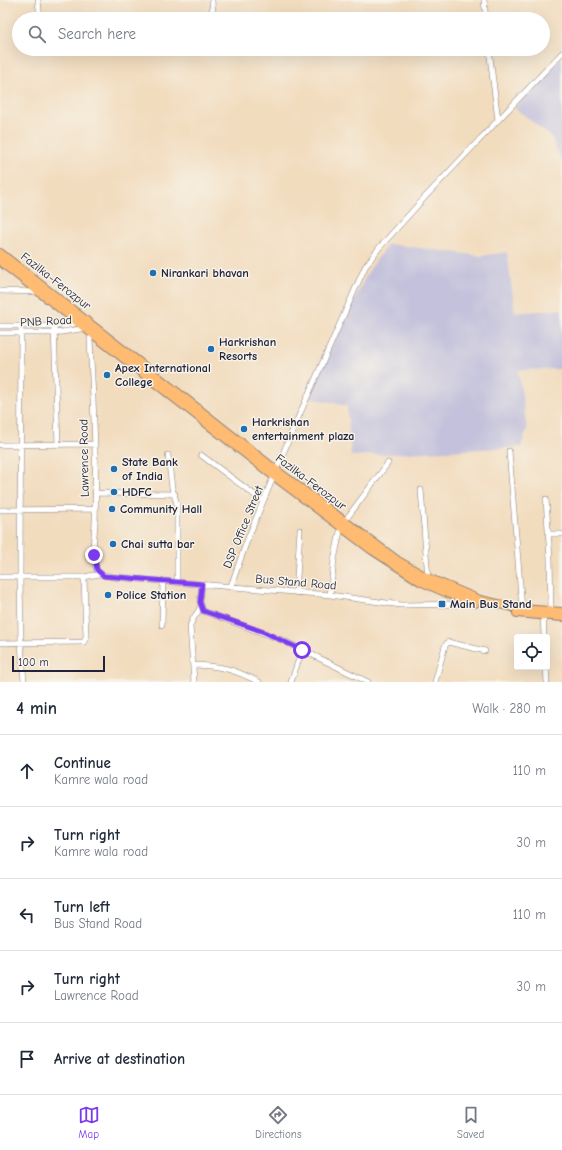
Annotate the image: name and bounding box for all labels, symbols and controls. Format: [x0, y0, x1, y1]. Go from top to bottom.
search box [12, 12, 550, 56]
icon: search [26, 23, 48, 45]
text: Search here [58, 25, 136, 43]
street label: Fazilka-Ferozpur [18, 249, 94, 313]
place label: Nirankari bhavan [161, 266, 249, 280]
marker: Nirankari bhavan [148, 268, 158, 278]
street label: PNB Road [20, 313, 72, 329]
place label: Harkrishan Resorts [219, 335, 276, 363]
marker: Harkrishan Resorts [206, 344, 216, 354]
place label: Apex International College [115, 361, 211, 389]
marker: Apex International College [102, 370, 112, 380]
place label: Harkrishan entertainment plaza [252, 415, 354, 443]
street label: Lawrence Road [76, 419, 92, 497]
marker: Harkrishan entertainment plaza [239, 424, 249, 434]
street label: Fazilka-Ferozpur [273, 451, 349, 513]
place label: State Bank of India [122, 455, 178, 483]
marker: State Bank of India [109, 464, 119, 474]
street label: DSP Office Street [220, 483, 266, 570]
place label: HDFC [122, 485, 152, 499]
marker: HDFC [109, 487, 119, 497]
place label: Community Hall [120, 502, 202, 516]
marker: Community Hall [107, 504, 117, 514]
place label: Chai sutta bar [121, 537, 194, 551]
marker: Chai sutta bar [108, 539, 118, 549]
route end [85, 546, 103, 564]
street label: Bus Stand Road [255, 571, 337, 593]
place label: Police Station [116, 588, 186, 602]
marker: Police Station [103, 590, 113, 600]
place label: Main Bus Stand [450, 597, 531, 611]
marker: Main Bus Stand [437, 599, 447, 609]
map controls [514, 634, 550, 670]
button: locate [514, 634, 550, 670]
route start [293, 641, 311, 659]
scale bar [12, 654, 105, 673]
text: 100 m [18, 656, 49, 669]
text: 4 min [16, 699, 57, 718]
text: Walk · 280 m [472, 701, 546, 716]
text: Continue [54, 754, 111, 772]
icon: ahead [16, 760, 38, 782]
text: 110 m [513, 763, 546, 778]
text: Kamre wala road [54, 772, 148, 787]
text: Turn right [54, 826, 120, 844]
icon: right [16, 832, 38, 854]
text: 30 m [516, 835, 546, 850]
text: Kamre wala road [54, 844, 148, 859]
text: Turn left [54, 898, 110, 916]
icon: left [16, 904, 38, 926]
text: 110 m [513, 907, 546, 922]
text: Bus Stand Road [54, 916, 142, 931]
text: Turn right [54, 970, 120, 988]
icon: right [16, 976, 38, 998]
text: 30 m [516, 979, 546, 994]
text: Lawrence Road [54, 988, 139, 1003]
icon: arrive [16, 1048, 38, 1070]
text: Arrive at destination [54, 1050, 185, 1068]
tab: Map [78, 1104, 100, 1141]
tab: Directions [255, 1104, 302, 1141]
tab: Saved [457, 1104, 484, 1141]

